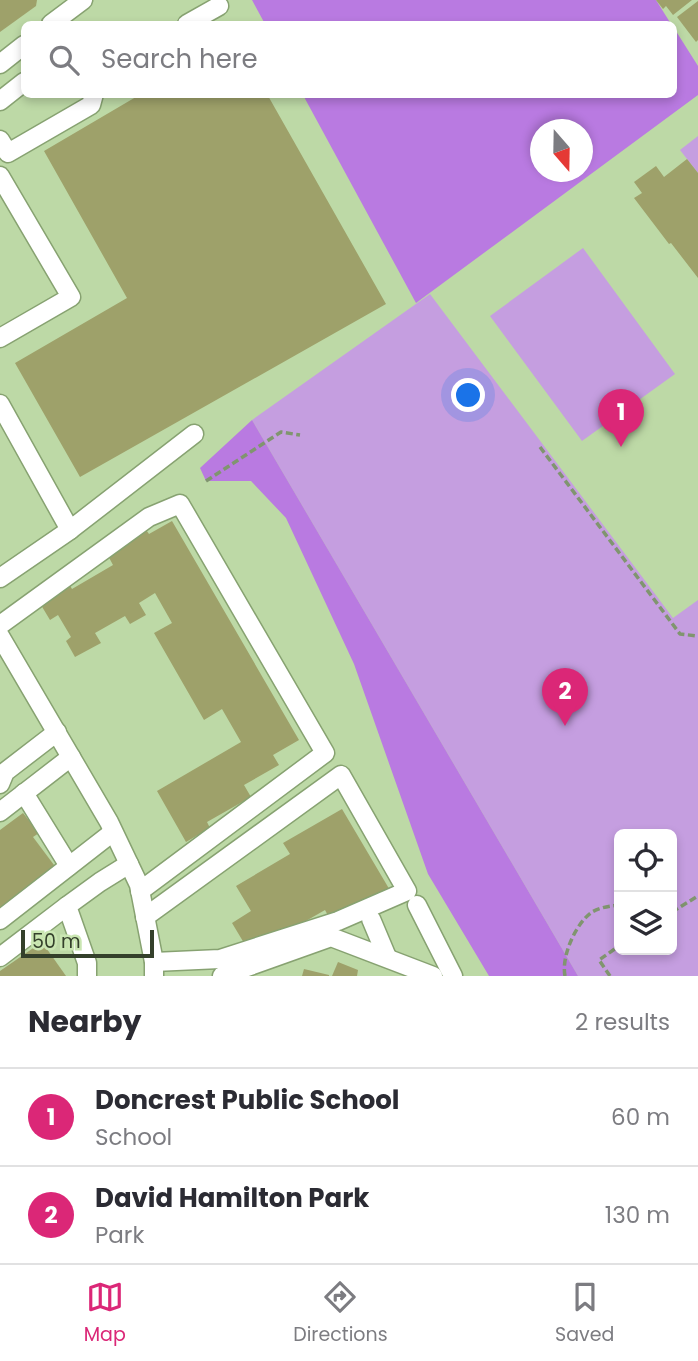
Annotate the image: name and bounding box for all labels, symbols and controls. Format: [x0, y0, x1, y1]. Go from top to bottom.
search box [21, 21, 677, 98]
icon: search [45, 41, 83, 79]
text: Search here [101, 41, 258, 77]
north arrow [530, 119, 593, 182]
your location [451, 378, 485, 412]
pin: 1 [598, 389, 644, 447]
pin: 2 [542, 668, 588, 726]
map controls [614, 829, 677, 955]
button: locate [614, 829, 677, 892]
button: layers [614, 892, 677, 955]
scale bar [21, 927, 154, 959]
text: 50 m [32, 928, 81, 955]
text: Nearby [28, 1000, 142, 1043]
text: 2 results [575, 1006, 670, 1038]
text: Doncrest Public School [95, 1082, 399, 1118]
text: 1 [47, 1101, 55, 1133]
text: 60 m [611, 1101, 670, 1133]
text: School [95, 1121, 172, 1153]
text: David Hamilton Park [95, 1180, 369, 1216]
text: 2 [44, 1199, 58, 1231]
text: 130 m [605, 1199, 670, 1231]
text: Park [95, 1219, 144, 1251]
tab: Map [84, 1278, 126, 1349]
tab: Directions [293, 1278, 388, 1349]
tab: Saved [555, 1278, 614, 1349]

